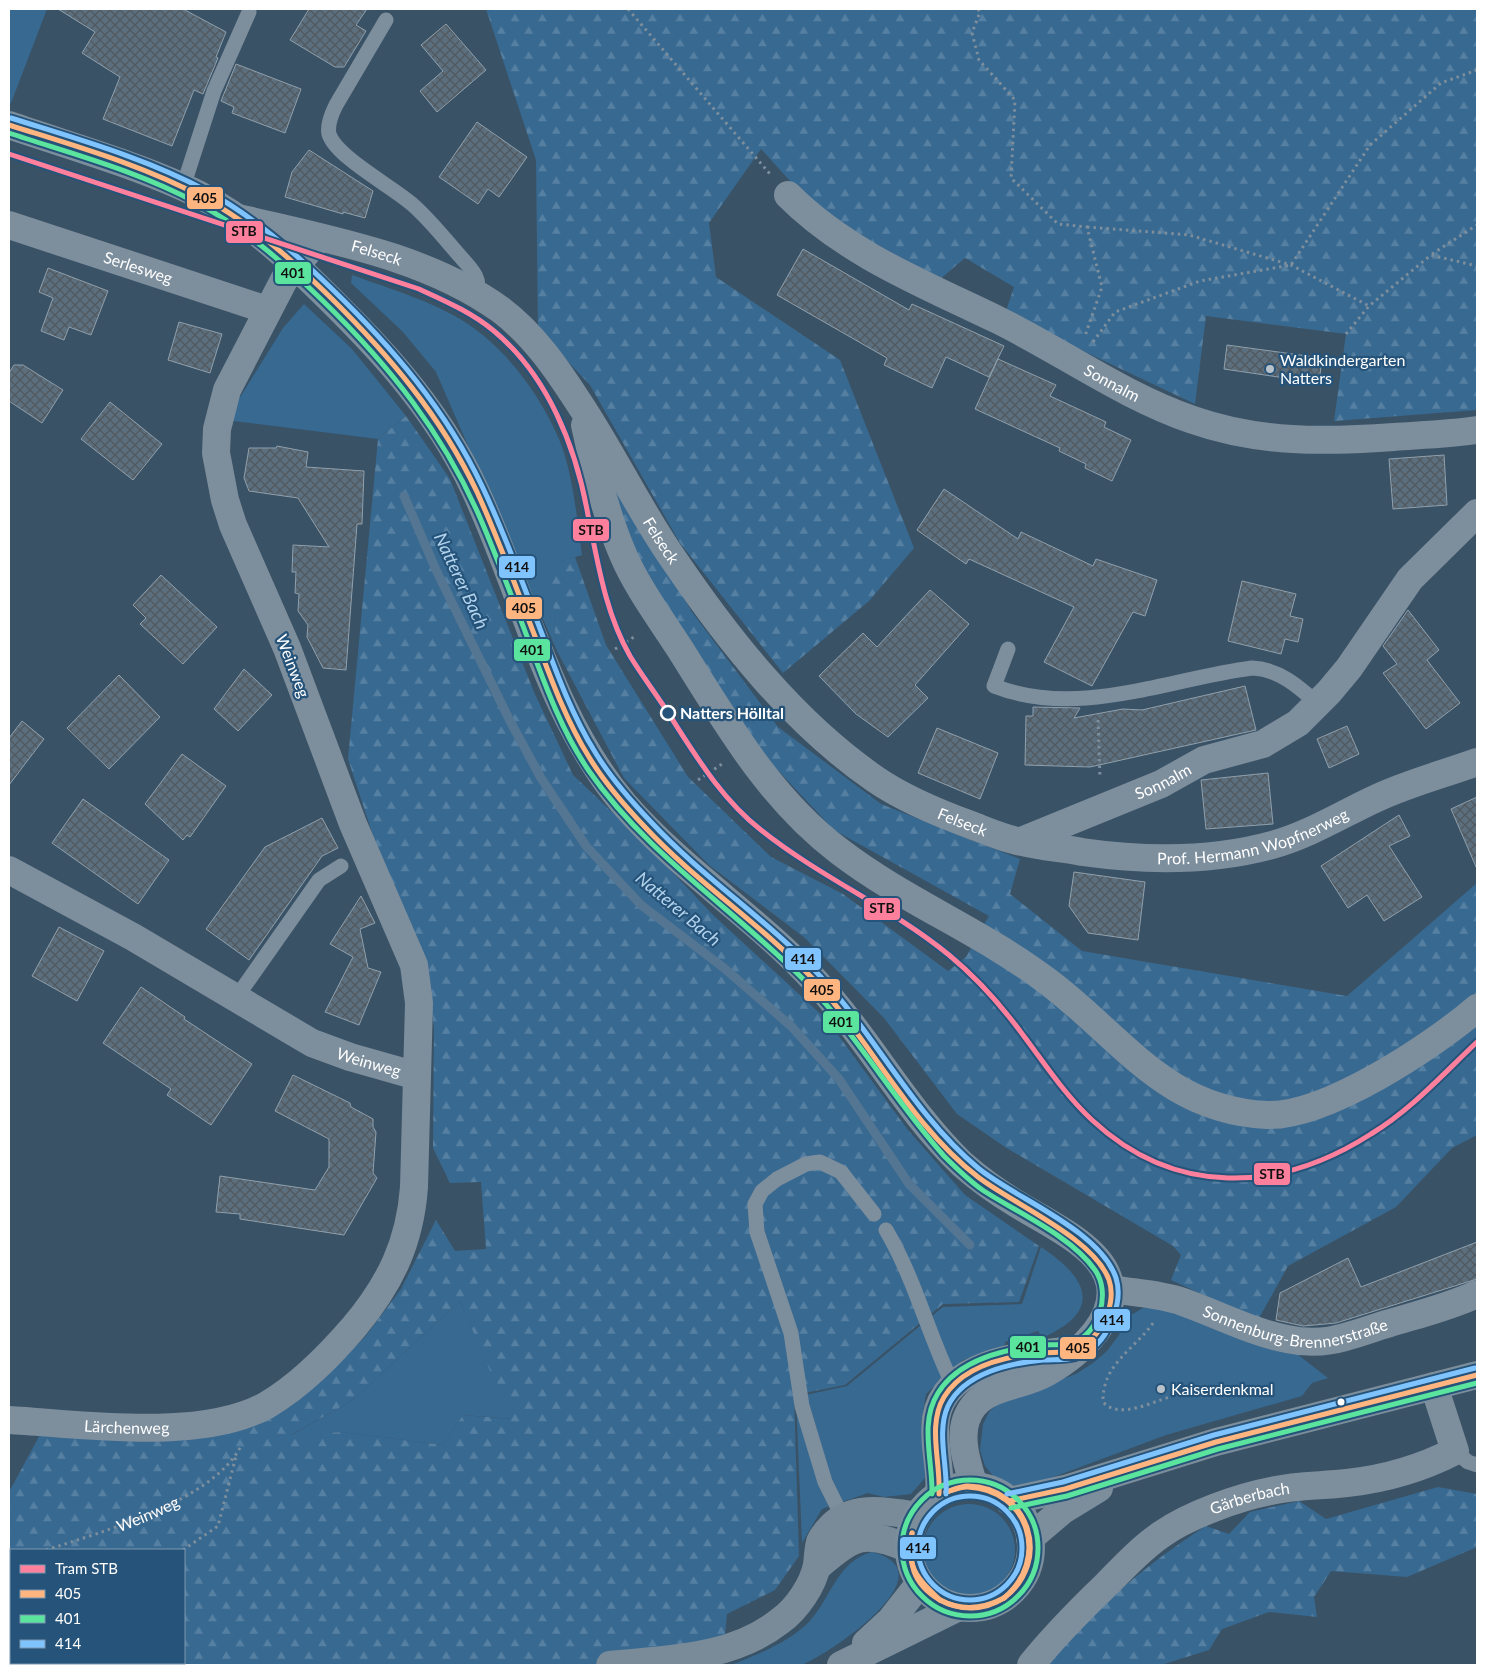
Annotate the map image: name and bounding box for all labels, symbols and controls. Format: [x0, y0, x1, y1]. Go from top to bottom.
line badge: 405 [186, 186, 224, 210]
text: 405 [193, 189, 217, 206]
line badge: STB [225, 220, 264, 244]
text: STB [231, 222, 257, 239]
street label: Felseck [349, 235, 405, 269]
street label: Serlesweg [101, 247, 175, 287]
line badge: 401 [274, 261, 312, 285]
text: 401 [281, 264, 305, 281]
place label: Waldkindergarten Natters [1280, 350, 1405, 387]
street label: Sonnalm [1081, 360, 1143, 405]
marker: Waldkindergarten Natters [1264, 363, 1276, 375]
street label: Felseck [640, 513, 684, 568]
line badge: STB [572, 518, 610, 542]
text: STB [578, 521, 604, 538]
water label: Natterer Bach [430, 529, 494, 632]
line badge: 414 [498, 555, 536, 579]
text: 414 [505, 558, 529, 575]
line badge: 405 [505, 596, 543, 620]
text: 405 [512, 599, 536, 616]
street label: Weinweg [273, 632, 314, 700]
line badge: 401 [513, 638, 551, 662]
text: 401 [520, 641, 544, 658]
place label: Natters Hölltal [680, 703, 784, 722]
marker: Natters Hölltal [660, 705, 676, 721]
street label: Sonnalm [1132, 759, 1194, 803]
street label: Felseck [935, 803, 991, 840]
street label: Prof. Hermann Wopfnerweg [1157, 804, 1351, 867]
water label: Natterer Bach [632, 866, 726, 950]
line badge: STB [863, 897, 901, 921]
text: STB [869, 899, 895, 916]
line badge: 414 [784, 947, 822, 971]
text: 414 [791, 950, 815, 967]
line badge: 405 [803, 978, 841, 1002]
text: 405 [810, 981, 834, 998]
line badge: 401 [822, 1010, 860, 1034]
text: 401 [829, 1013, 853, 1030]
street label: Weinweg [334, 1043, 403, 1080]
line badge: STB [1253, 1162, 1291, 1186]
text: STB [1259, 1165, 1285, 1182]
street label: Sonnenburg-Brennerstraße [1200, 1301, 1390, 1351]
line badge: 414 [1093, 1308, 1131, 1332]
text: 414 [1100, 1311, 1124, 1328]
line badge: 401 [1009, 1335, 1047, 1359]
line badge: 405 [1059, 1336, 1097, 1360]
text: 401 [1016, 1338, 1040, 1355]
text: 405 [1066, 1339, 1090, 1356]
place label: Kaiserdenkmal [1171, 1379, 1274, 1398]
marker: Kaiserdenkmal [1155, 1383, 1167, 1395]
unlabelled marker [1336, 1397, 1346, 1407]
street label: Lärchenweg [84, 1416, 170, 1437]
street label: Gärberbach [1207, 1478, 1291, 1518]
street label: Weinweg [114, 1491, 182, 1535]
line badge: 414 [899, 1536, 937, 1560]
text: 414 [906, 1539, 930, 1556]
legend [10, 1549, 185, 1664]
text: Tram STB [55, 1559, 118, 1577]
text: 405 [55, 1584, 81, 1602]
text: 401 [55, 1609, 81, 1627]
text: 414 [55, 1634, 81, 1652]

